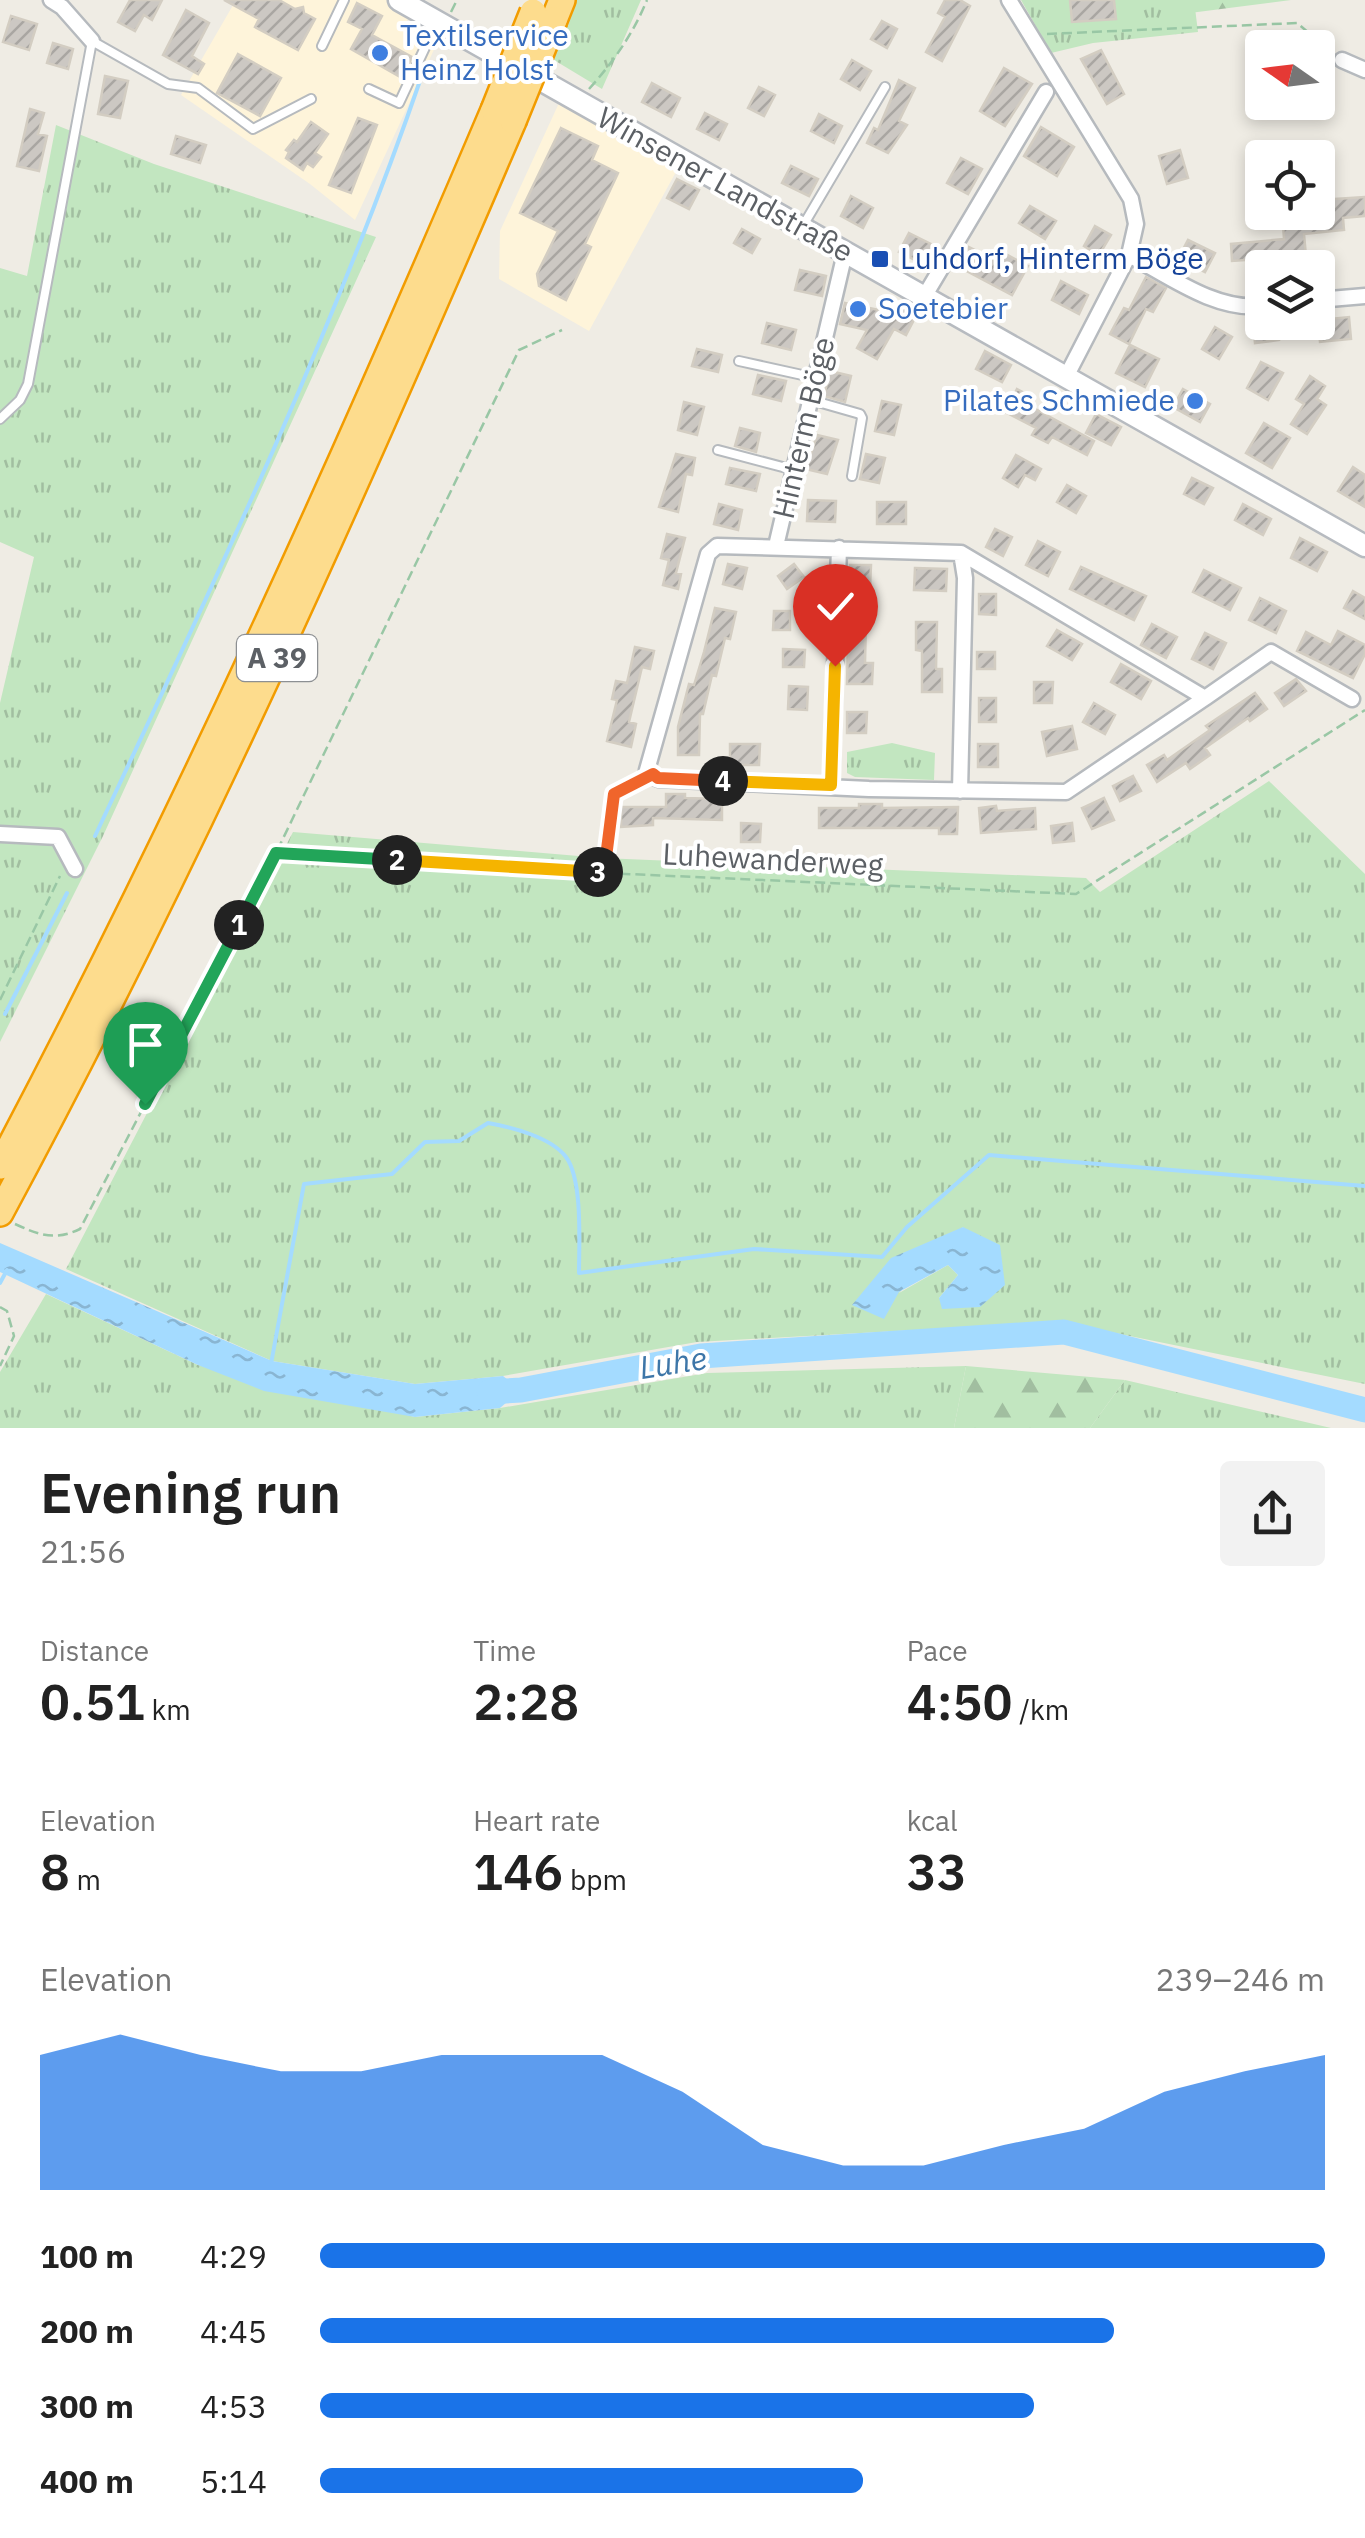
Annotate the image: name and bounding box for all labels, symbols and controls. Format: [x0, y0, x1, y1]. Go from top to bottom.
place label: Textilservice Heinz Holst [400, 15, 569, 88]
north arrow [1245, 30, 1335, 120]
map controls [1245, 30, 1335, 340]
marker: Textilservice Heinz Holst [369, 42, 391, 64]
street label: Winsener Landstraße [591, 97, 861, 270]
button: locate [1245, 140, 1335, 230]
place label: Luhdorf, Hinterm Böge [900, 238, 1204, 277]
marker: Luhdorf, Hinterm Böge [869, 248, 891, 270]
button: layers [1245, 250, 1335, 340]
place label: Soetebier [878, 288, 1008, 327]
marker: Soetebier [847, 298, 869, 320]
street label: Hinterm Böge [763, 333, 842, 522]
place label: Pilates Schmiede [943, 380, 1175, 419]
marker: Pilates Schmiede [1184, 390, 1206, 412]
pin [793, 564, 878, 667]
icon: check [808, 579, 863, 634]
road number: A 39 [237, 635, 317, 681]
pin: 4 [698, 756, 748, 806]
text: 4 [715, 762, 731, 799]
street label: Luhewanderweg [662, 833, 885, 884]
pin: 2 [372, 835, 422, 885]
text: 2 [389, 841, 405, 878]
pin: 3 [573, 847, 623, 897]
text: 3 [590, 853, 606, 890]
pin: 1 [214, 900, 264, 950]
text: 1 [231, 906, 247, 943]
pin [103, 1002, 188, 1105]
icon: arrive [118, 1017, 173, 1072]
water label: Luhe [636, 1336, 710, 1388]
text: Evening run [40, 1457, 341, 1528]
button: share [1220, 1461, 1325, 1566]
text: 21:56 [40, 1530, 126, 1572]
text: Distance [40, 1632, 149, 1669]
text: Time [473, 1632, 536, 1669]
text: Pace [907, 1632, 968, 1669]
text: 0.51 [40, 1669, 145, 1734]
text: 2:28 [473, 1669, 579, 1734]
text: 4:50 [907, 1669, 1013, 1734]
text: km [145, 1691, 191, 1728]
text: /km [1013, 1691, 1069, 1728]
text: Elevation [40, 1802, 156, 1839]
text: Heart rate [473, 1802, 600, 1839]
text: kcal [907, 1802, 958, 1839]
text: 8 [40, 1839, 70, 1904]
text: 146 [473, 1839, 563, 1904]
text: 33 [907, 1839, 967, 1904]
text: m [70, 1861, 101, 1898]
text: bpm [563, 1861, 627, 1898]
text: Elevation [40, 1958, 173, 2000]
text: 239–246 m [1155, 1958, 1325, 2000]
text: 100 m [40, 2235, 134, 2277]
text: 4:29 [200, 2235, 267, 2277]
text: 200 m [40, 2310, 134, 2352]
text: 4:45 [200, 2310, 267, 2352]
text: 300 m [40, 2385, 134, 2427]
text: 4:53 [200, 2385, 267, 2427]
text: 400 m [40, 2460, 134, 2502]
text: 5:14 [200, 2460, 267, 2502]

